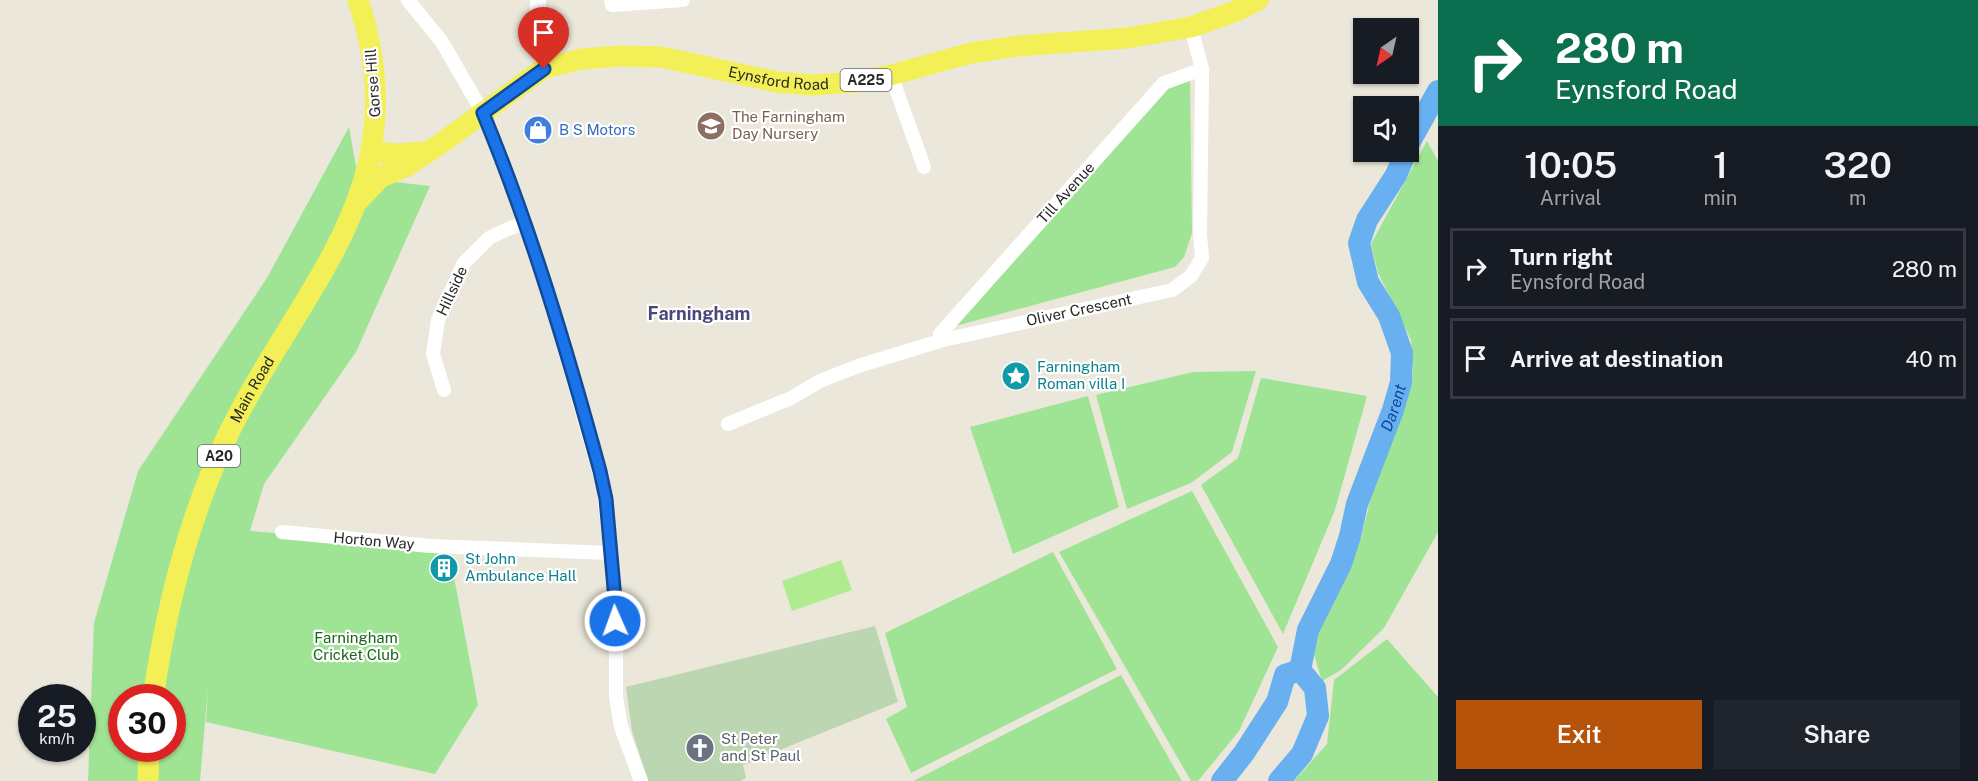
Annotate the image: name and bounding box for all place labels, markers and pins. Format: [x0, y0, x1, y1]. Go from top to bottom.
pin [518, 7, 569, 69]
place label: The Farningham Day Nursery [732, 108, 845, 142]
school or university icon: The Farningham Day Nursery [695, 110, 727, 142]
shop icon: B S Motors [522, 114, 554, 146]
place label: B S Motors [559, 121, 635, 138]
place label: Farningham Roman villa I [1037, 358, 1125, 392]
place icon: Farningham Roman villa I [1000, 360, 1032, 392]
place label: St John Ambulance Hall [465, 550, 577, 584]
building icon: St John Ambulance Hall [428, 552, 460, 584]
place label: St Peter and St Paul [721, 730, 801, 764]
church icon: St Peter and St Paul [684, 732, 716, 764]

